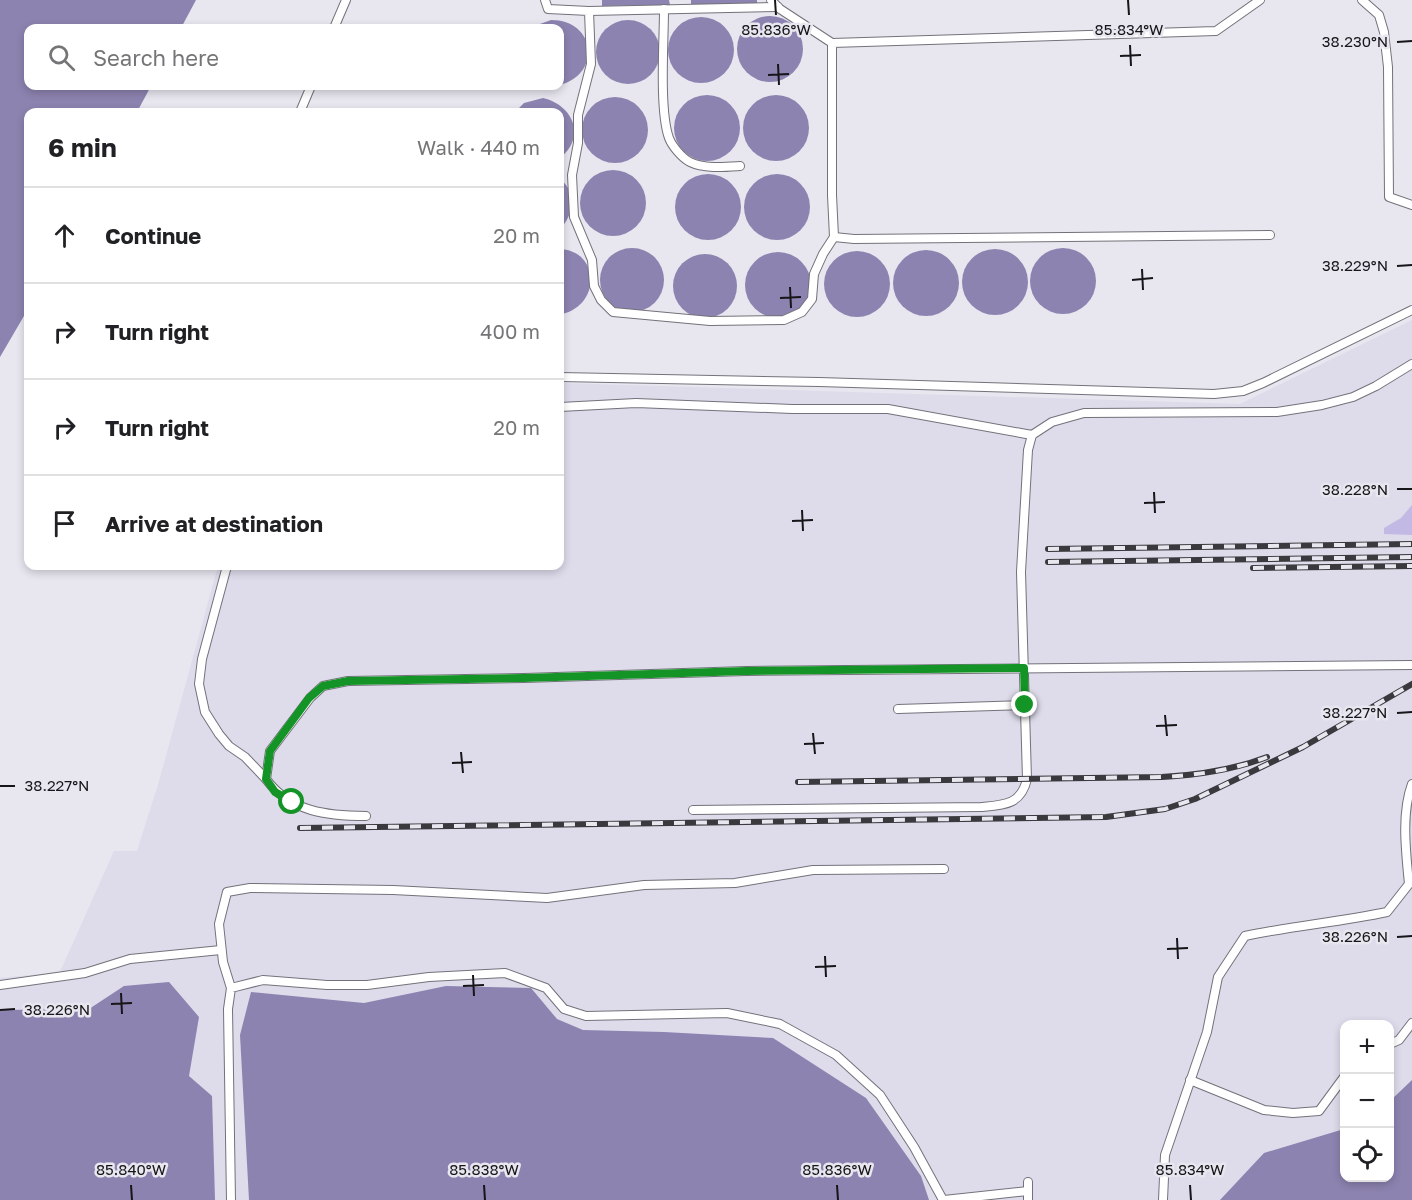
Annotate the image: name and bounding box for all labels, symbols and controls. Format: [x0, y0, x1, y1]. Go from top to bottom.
text: 85.836°W [741, 20, 811, 38]
text: 85.834°W [1095, 20, 1163, 38]
search box [24, 24, 564, 90]
text: 38.230°N [1322, 32, 1388, 50]
icon: search [45, 41, 78, 74]
text: Search here [93, 44, 219, 71]
text: 6 min [48, 132, 117, 163]
text: Walk · 440 m [417, 135, 540, 159]
icon: ahead [48, 219, 81, 252]
text: Continue [105, 222, 201, 249]
text: 20 m [493, 223, 540, 247]
text: 38.229°N [1322, 256, 1388, 274]
icon: right [48, 315, 81, 348]
text: Turn right [105, 318, 209, 345]
text: 400 m [480, 319, 540, 343]
icon: right [48, 411, 81, 444]
text: Turn right [105, 414, 209, 441]
text: 20 m [493, 415, 540, 439]
text: 38.228°N [1322, 480, 1388, 498]
icon: arrive [48, 507, 81, 540]
text: Arrive at destination [105, 510, 323, 537]
route end [1011, 691, 1037, 717]
text: 38.227°N [1322, 703, 1388, 721]
text: 38.227°N [24, 776, 90, 794]
route start [278, 788, 304, 814]
text: 38.226°N [1322, 927, 1388, 945]
text: 38.226°N [24, 1000, 90, 1018]
map controls [1340, 1020, 1394, 1182]
button: + [1340, 1020, 1394, 1074]
button: − [1340, 1074, 1394, 1128]
button: locate [1340, 1128, 1394, 1182]
text: 85.840°W [96, 1160, 166, 1178]
text: 85.838°W [449, 1160, 519, 1178]
text: 85.836°W [802, 1160, 872, 1178]
text: 85.834°W [1156, 1160, 1224, 1178]

